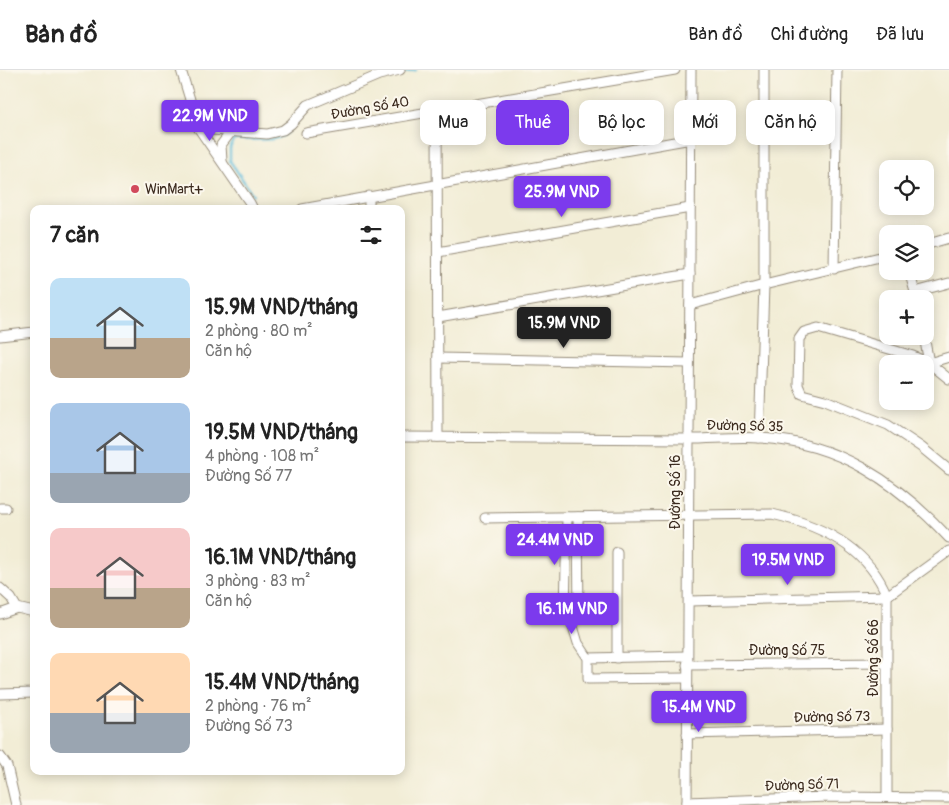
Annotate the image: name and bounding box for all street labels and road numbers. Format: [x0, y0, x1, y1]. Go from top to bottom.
street label: Đường Số 40 [329, 92, 410, 123]
street label: Đường Số 35 [706, 416, 784, 435]
street label: Đường Số 16 [666, 454, 684, 530]
street label: Đường Số 66 [864, 619, 882, 697]
street label: Đường Số 75 [749, 641, 825, 659]
street label: Đường Số 73 [794, 707, 871, 726]
street label: Đường Số 71 [765, 774, 839, 795]

